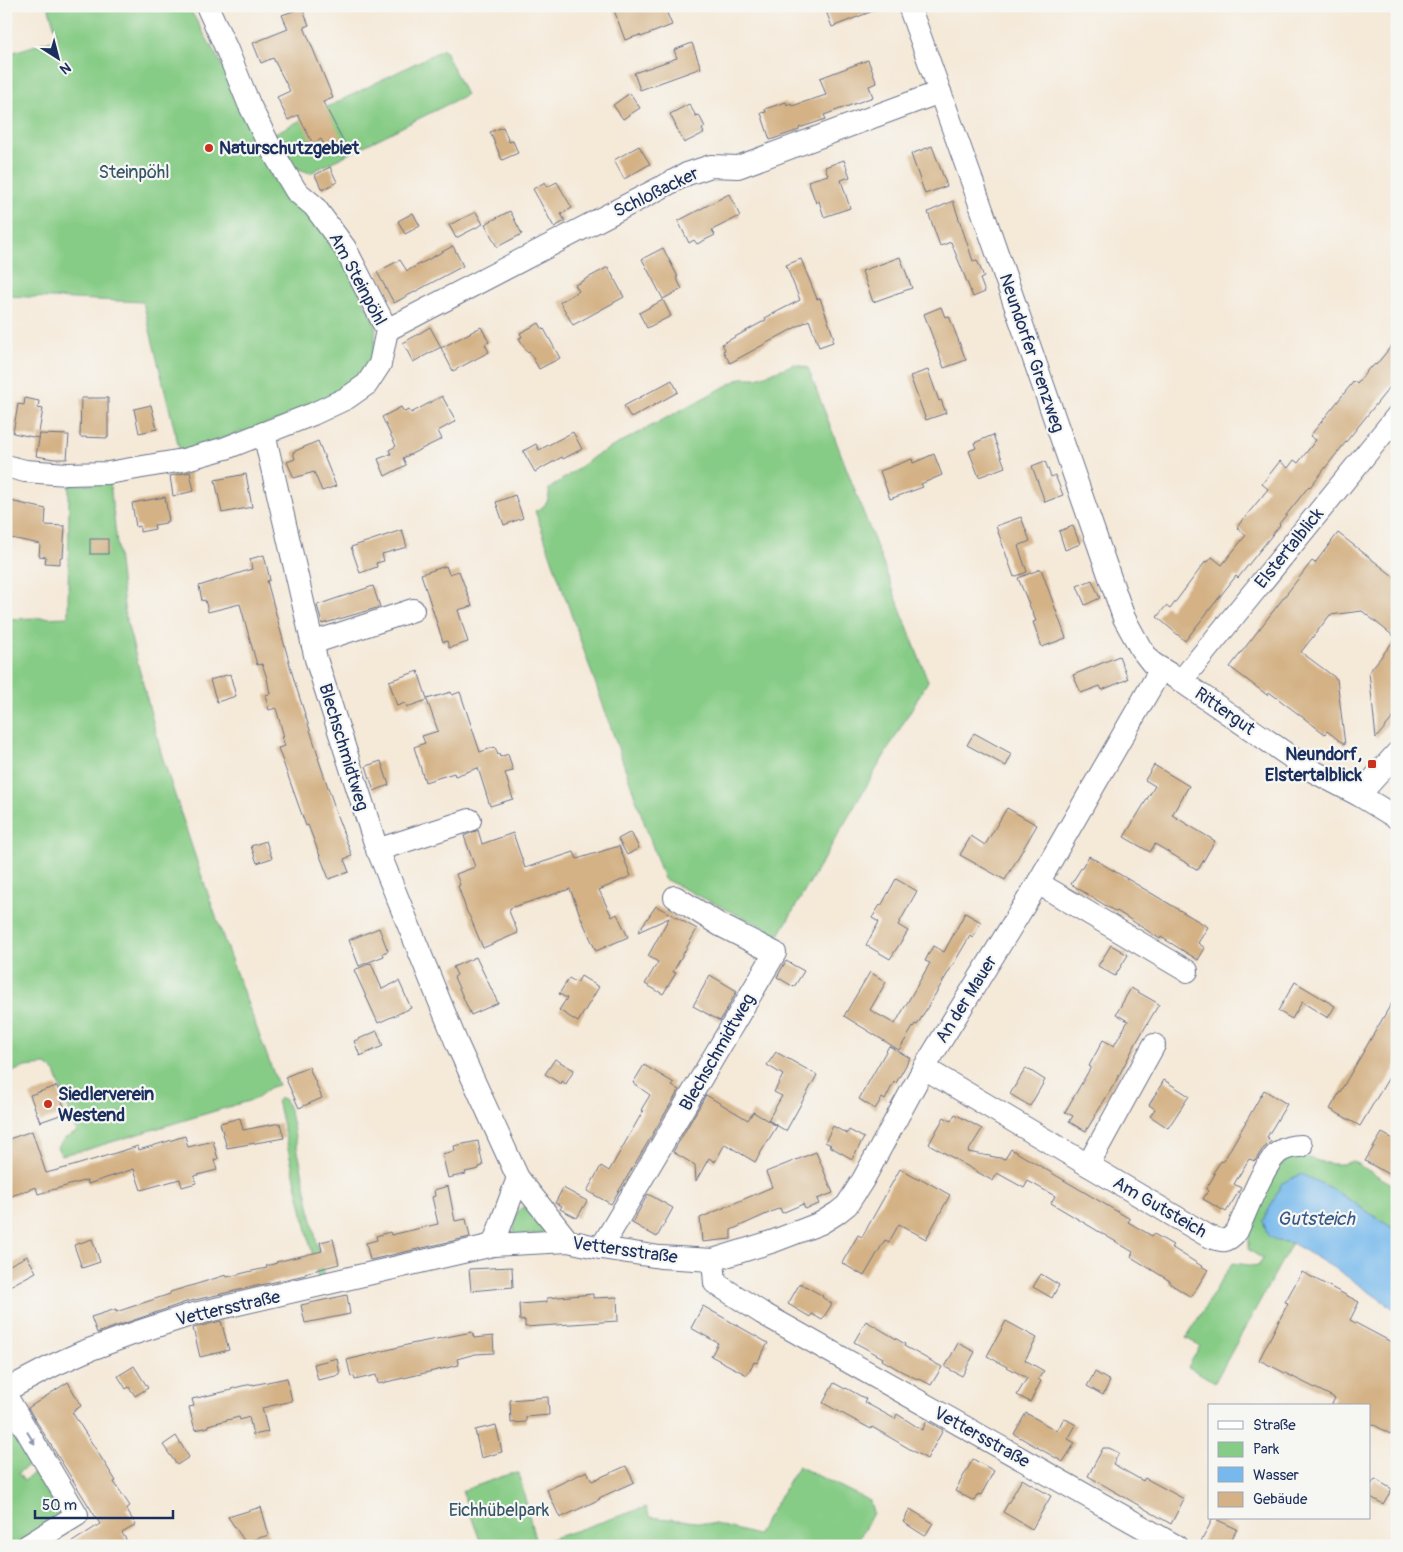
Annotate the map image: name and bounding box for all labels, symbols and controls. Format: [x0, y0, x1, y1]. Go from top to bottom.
north arrow [32, 32, 82, 82]
text: N [57, 58, 74, 78]
place label: Naturschutzgebiet [219, 137, 360, 160]
marker: Naturschutzgebiet [203, 142, 215, 154]
park label: Steinpöhl [99, 161, 169, 184]
street label: Schloßacker [610, 162, 703, 223]
street label: Am Steinpöhl [323, 229, 392, 330]
street label: Neundorfer Grenzweg [994, 271, 1069, 436]
street label: Elstertalblick [1250, 503, 1329, 593]
street label: Blechschmidtweg [313, 681, 374, 814]
street label: Rittergut [1190, 682, 1260, 741]
place label: Neundorf, Elstertalblick [1265, 743, 1362, 787]
marker: Neundorf, Elstertalblick [1366, 758, 1378, 770]
street label: An der Mauer [930, 951, 1003, 1047]
street label: Blechschmidtweg [674, 989, 760, 1115]
place label: Siedlerverein Westend [58, 1083, 154, 1127]
marker: Siedlerverein Westend [42, 1098, 54, 1110]
street label: Am Gutsteich [1109, 1171, 1211, 1243]
water label: Gutsteich [1277, 1207, 1356, 1231]
street label: Vettersstraße [571, 1232, 679, 1269]
street label: Vettersstraße [174, 1285, 283, 1332]
street label: Vettersstraße [930, 1402, 1034, 1473]
legend [1208, 1404, 1370, 1520]
text: Straße [1253, 1416, 1296, 1435]
one-way arrow [27, 1431, 36, 1444]
text: Park [1253, 1440, 1280, 1459]
text: Wasser [1253, 1466, 1300, 1485]
scale bar [35, 1487, 172, 1519]
text: Gebäude [1253, 1490, 1308, 1509]
text: 50 m [42, 1496, 77, 1515]
park label: Eichhübelpark [449, 1499, 550, 1522]

